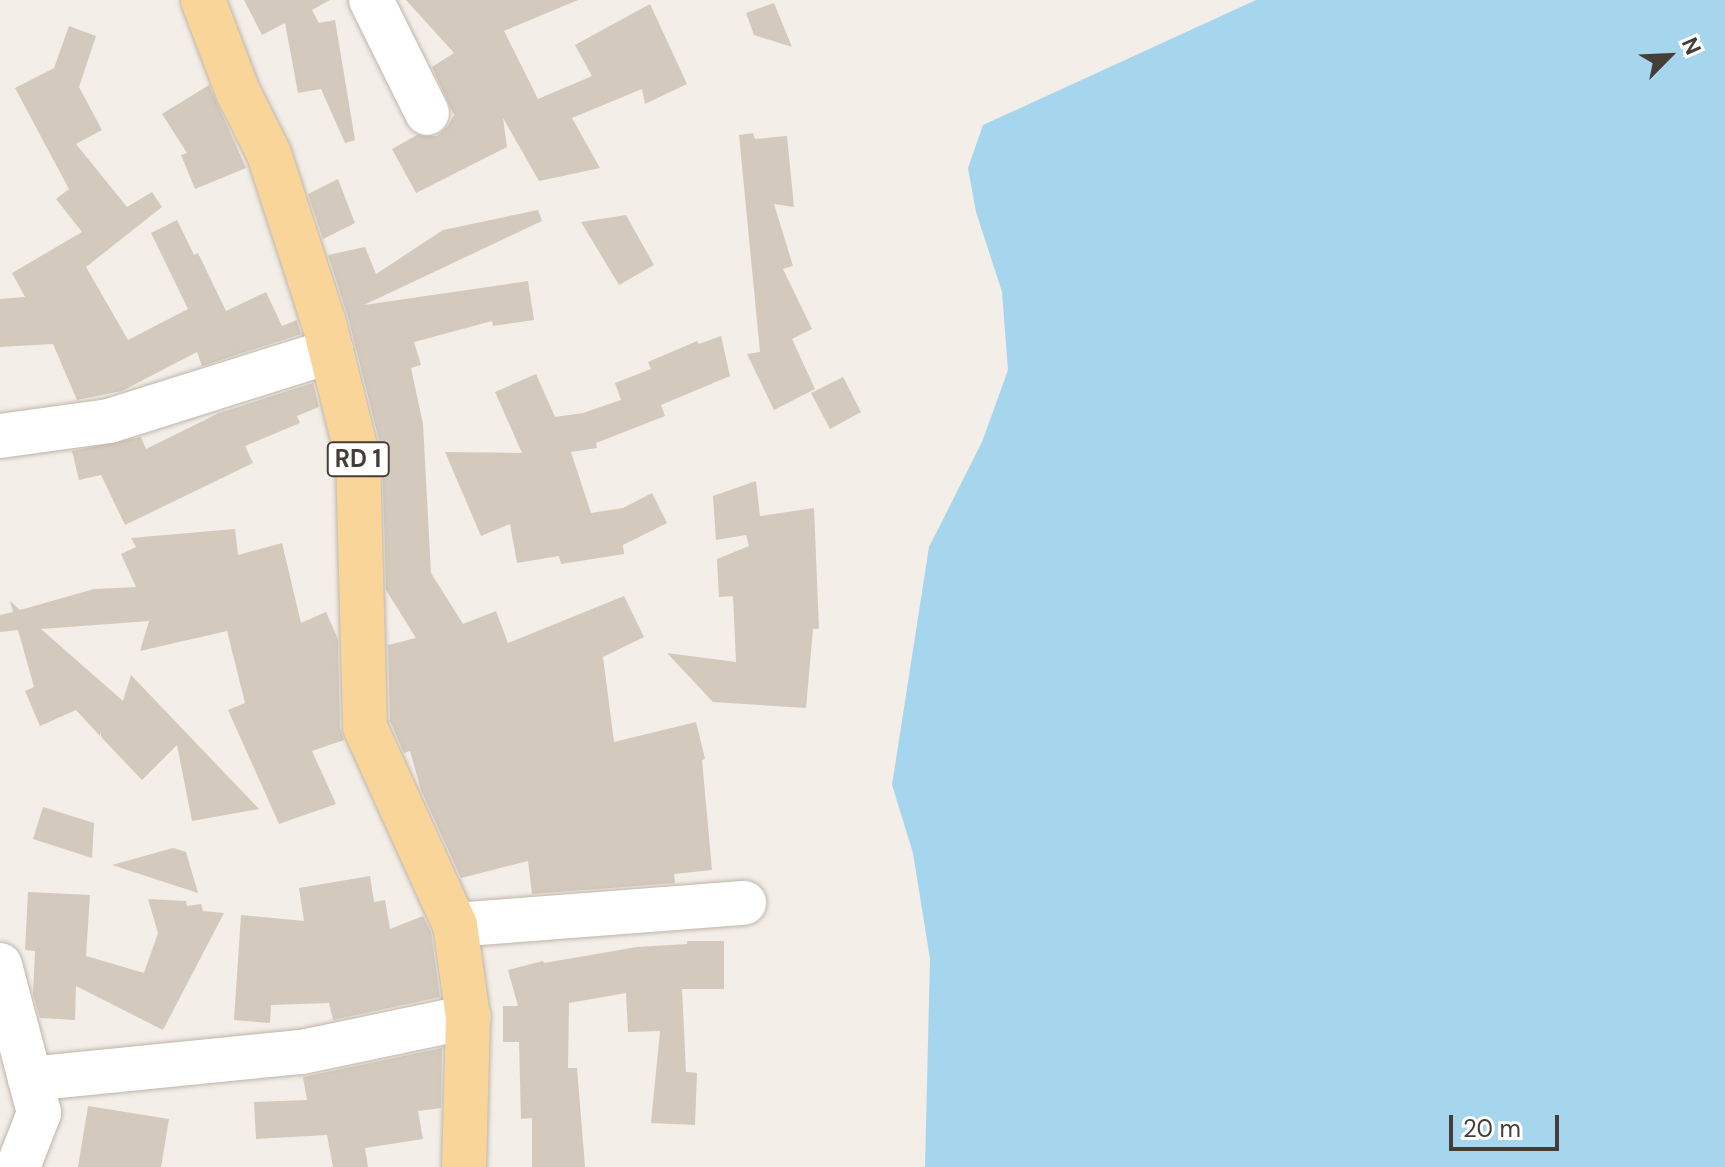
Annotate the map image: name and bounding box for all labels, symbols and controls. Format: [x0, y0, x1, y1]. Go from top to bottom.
north arrow [1629, 16, 1709, 96]
text: N [1675, 33, 1708, 59]
road number: RD 1 [326, 439, 390, 479]
scale bar [1453, 1099, 1563, 1149]
text: 20 m [1463, 1113, 1521, 1144]

